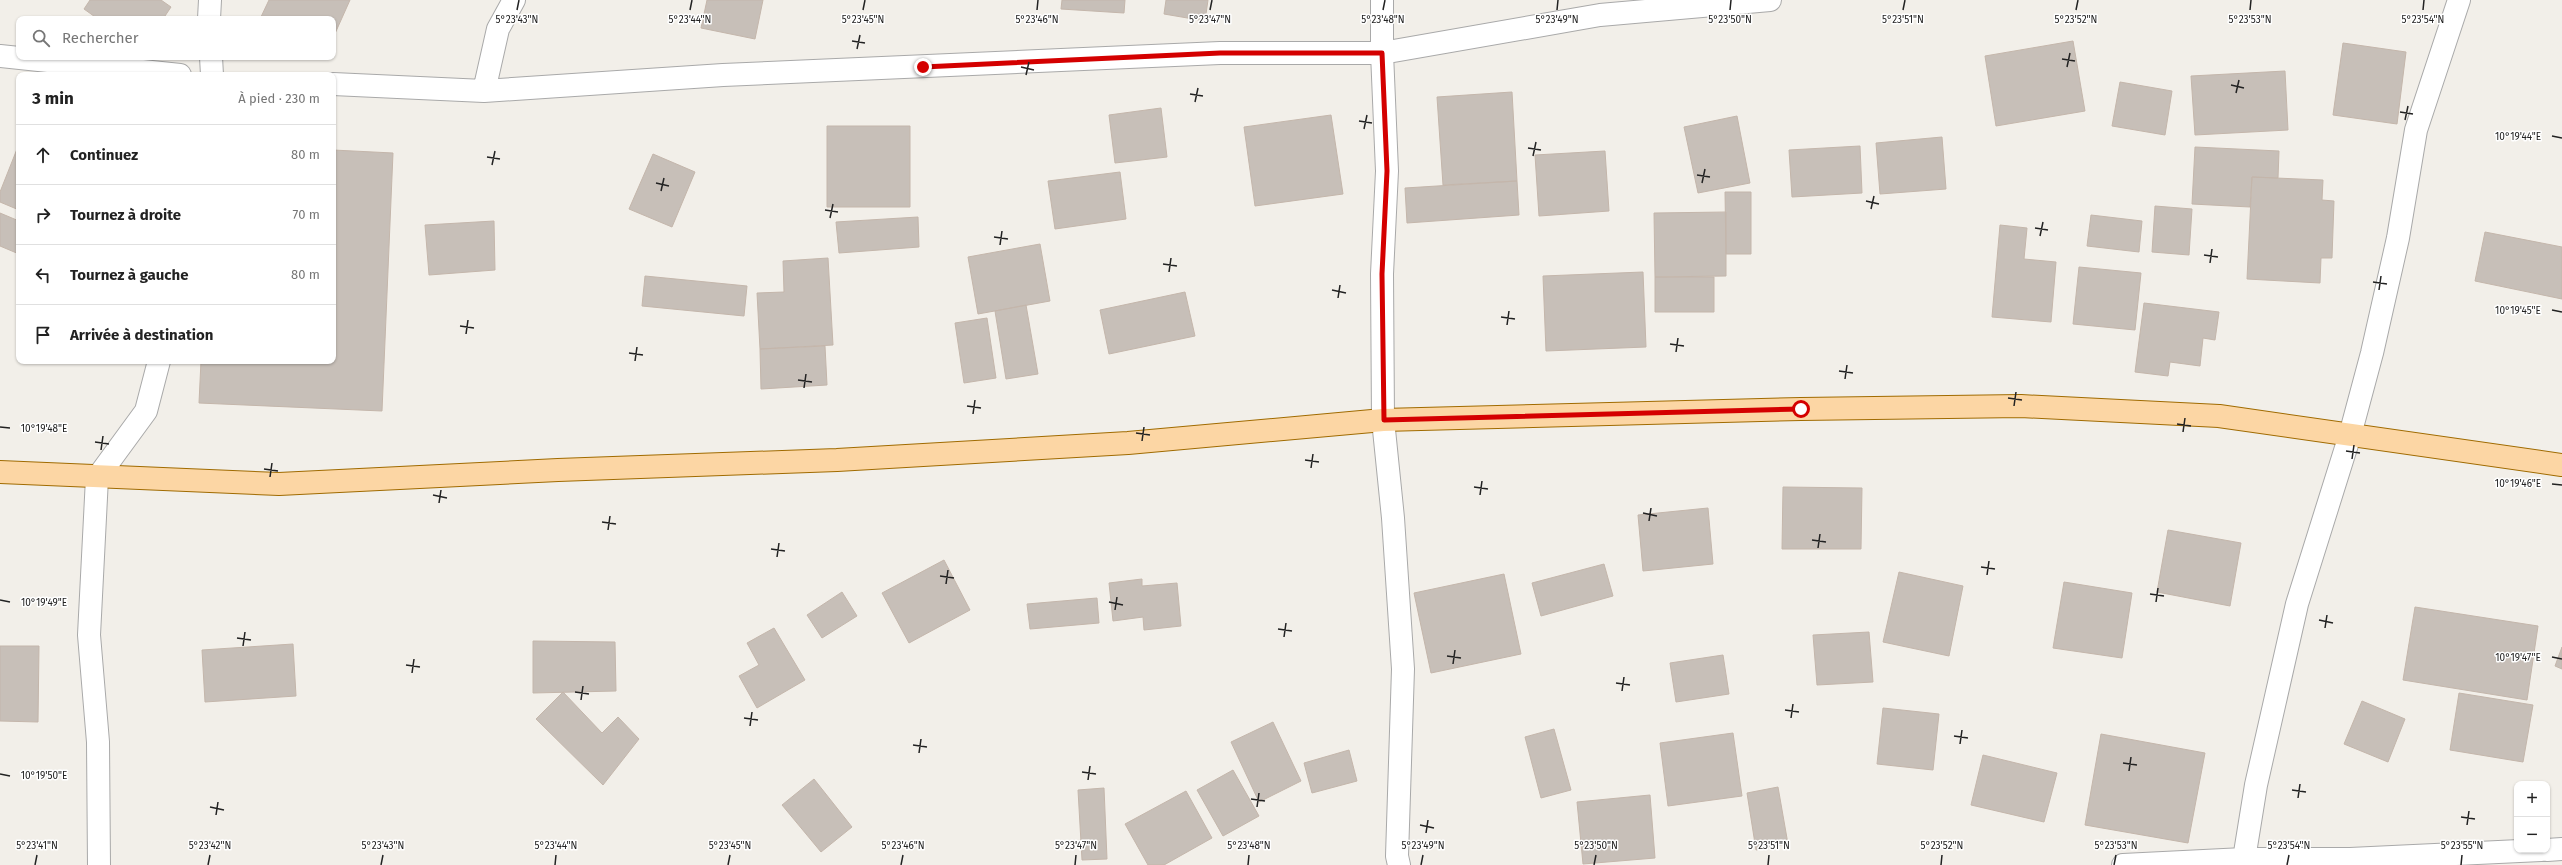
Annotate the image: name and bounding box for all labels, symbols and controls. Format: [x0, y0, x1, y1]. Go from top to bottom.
text: 5°23'43"N [496, 14, 538, 26]
text: 5°23'44"N [669, 14, 711, 26]
text: 5°23'45"N [842, 14, 884, 26]
text: 5°23'46"N [1015, 14, 1059, 26]
text: 5°23'47"N [1189, 14, 1231, 26]
text: 5°23'48"N [1361, 14, 1405, 26]
text: 5°23'49"N [1535, 14, 1579, 26]
text: 5°23'50"N [1708, 14, 1752, 26]
text: 5°23'51"N [1882, 14, 1924, 26]
text: 5°23'52"N [2055, 14, 2097, 26]
text: 5°23'53"N [2229, 14, 2271, 26]
text: 5°23'54"N [2402, 14, 2444, 26]
search box [16, 16, 336, 60]
icon: search [30, 27, 52, 49]
text: Rechercher [62, 29, 138, 47]
route end [914, 58, 932, 76]
text: 3 min [32, 88, 74, 109]
text: À pied · 230 m [238, 91, 320, 106]
text: 10°19'44"E [2495, 131, 2541, 143]
icon: ahead [32, 144, 54, 166]
text: Continuez [70, 146, 138, 164]
text: 80 m [291, 147, 320, 162]
icon: right [32, 204, 54, 226]
text: Tournez à droite [70, 206, 181, 224]
text: 70 m [293, 207, 320, 222]
icon: left [32, 264, 54, 286]
text: Tournez à gauche [70, 266, 189, 284]
text: 80 m [291, 267, 320, 282]
text: 10°19'45"E [2495, 305, 2541, 317]
icon: arrive [32, 324, 54, 346]
text: Arrivée à destination [70, 326, 213, 344]
route start [1792, 400, 1810, 418]
text: 10°19'48"E [21, 423, 67, 435]
text: 10°19'46"E [2495, 478, 2541, 490]
text: 10°19'49"E [21, 597, 67, 609]
text: 10°19'47"E [2495, 652, 2541, 664]
text: 10°19'50"E [21, 770, 67, 782]
map controls [2514, 781, 2550, 853]
button: + [2514, 781, 2550, 817]
button: − [2514, 817, 2550, 853]
text: 5°23'41"N [16, 840, 58, 852]
text: 5°23'42"N [189, 840, 231, 852]
text: 5°23'43"N [362, 840, 404, 852]
text: 5°23'44"N [535, 840, 577, 852]
text: 5°23'45"N [709, 840, 751, 852]
text: 5°23'46"N [881, 840, 925, 852]
text: 5°23'47"N [1055, 840, 1097, 852]
text: 5°23'48"N [1227, 840, 1271, 852]
text: 5°23'49"N [1401, 840, 1445, 852]
text: 5°23'50"N [1574, 840, 1618, 852]
text: 5°23'51"N [1748, 840, 1790, 852]
text: 5°23'52"N [1921, 840, 1963, 852]
text: 5°23'53"N [2095, 840, 2137, 852]
text: 5°23'54"N [2268, 840, 2310, 852]
text: 5°23'55"N [2441, 840, 2483, 852]

